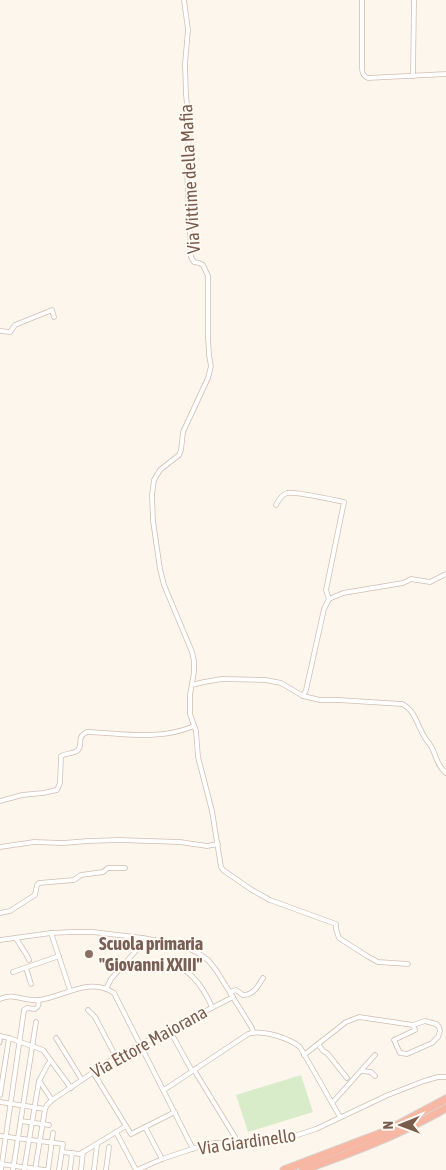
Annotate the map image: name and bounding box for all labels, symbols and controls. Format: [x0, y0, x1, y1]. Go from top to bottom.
street label: Via Vittime della Mafia [175, 104, 204, 254]
place label: Scuola primaria "Giovanni XXIII" [99, 933, 203, 975]
marker: Scuola primaria "Giovanni XXIII" [83, 948, 95, 960]
street label: Via Ettore Maiorana [87, 1001, 210, 1082]
north arrow [376, 1100, 426, 1150]
text: N [380, 1121, 396, 1129]
street label: Via Giardinello [197, 1124, 297, 1159]

